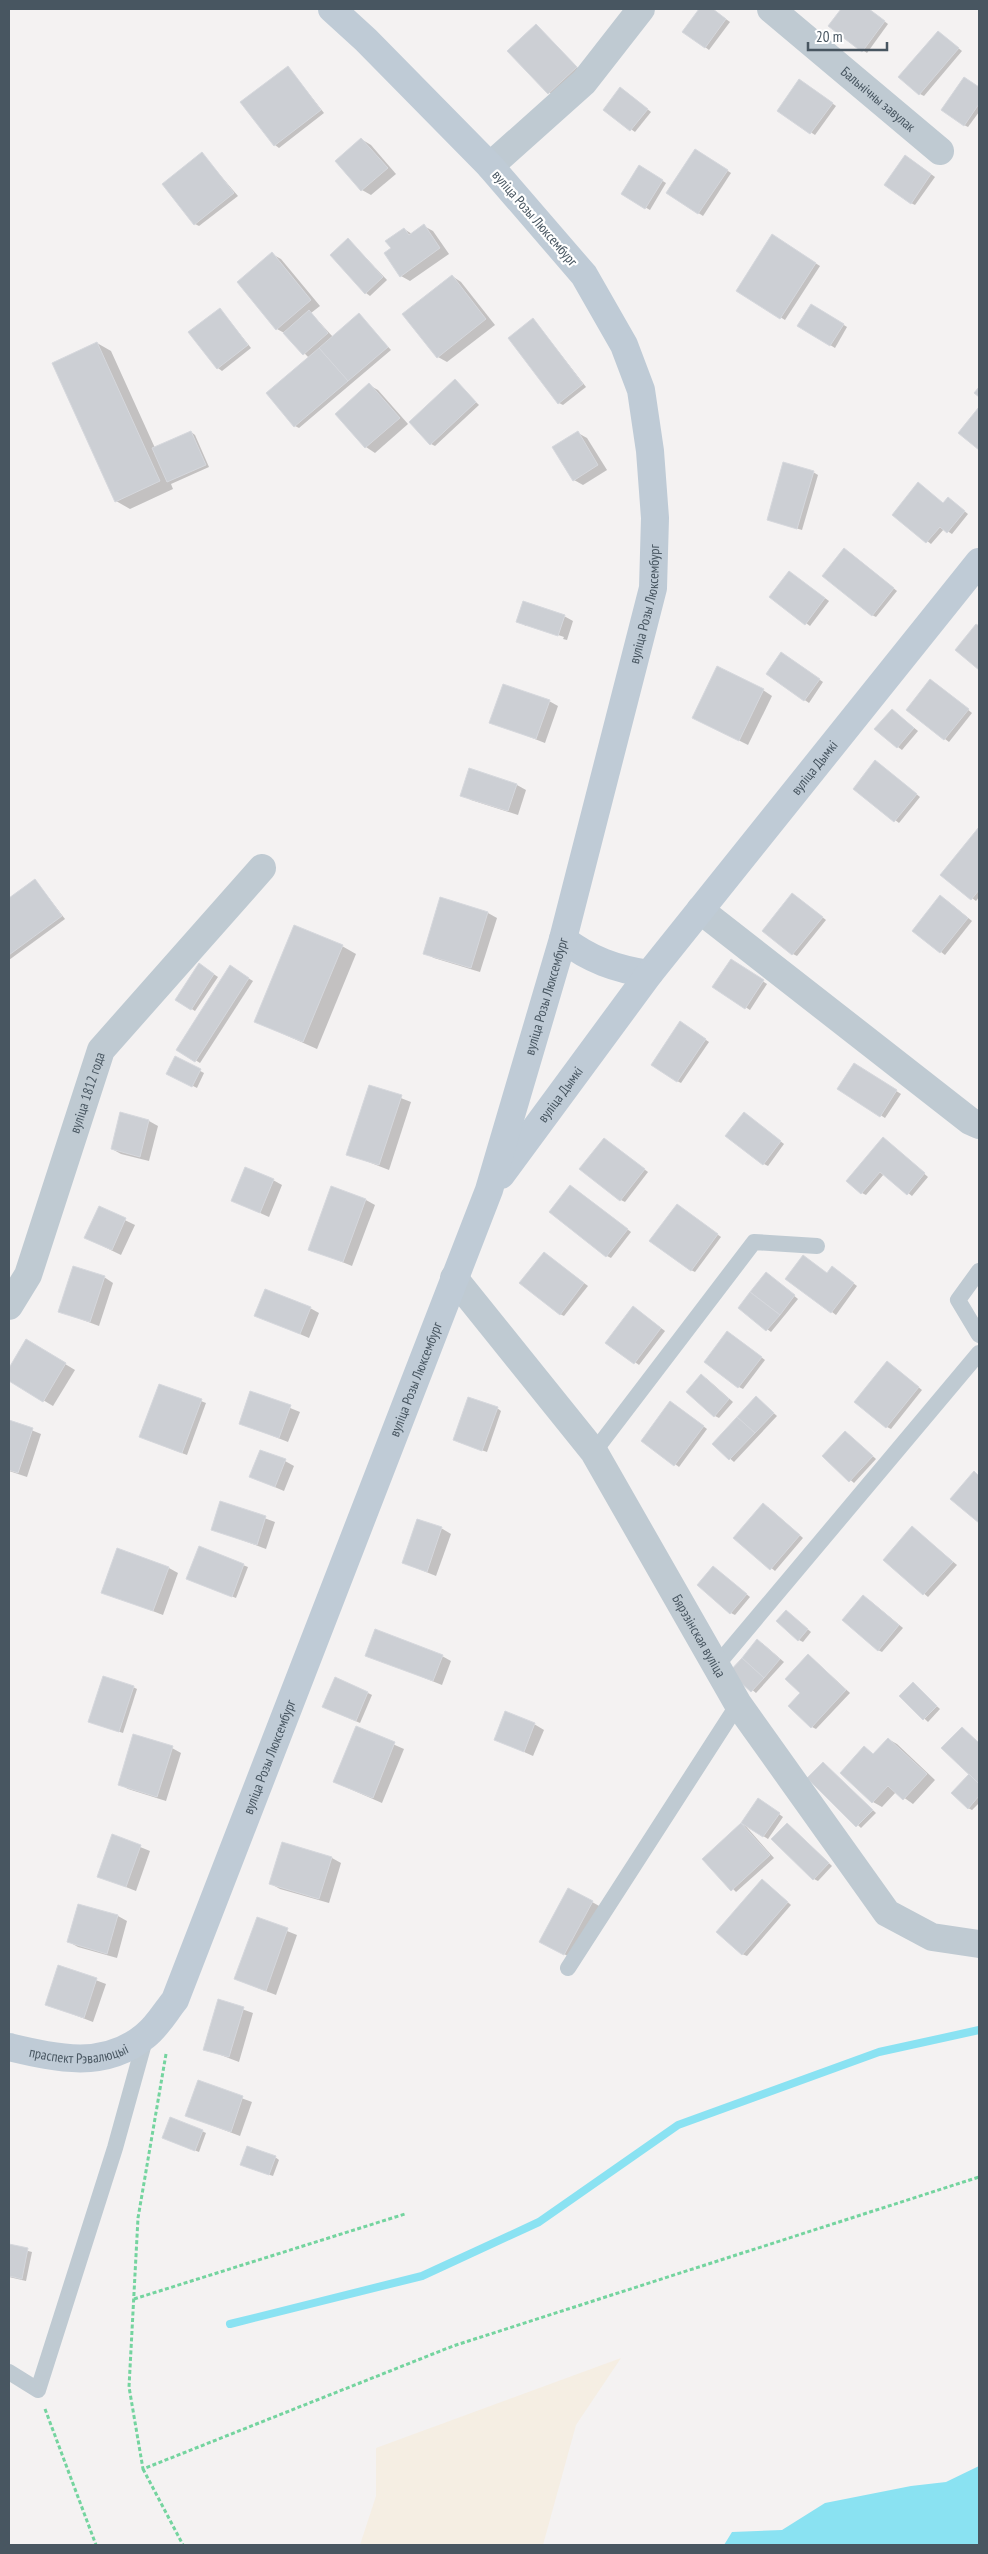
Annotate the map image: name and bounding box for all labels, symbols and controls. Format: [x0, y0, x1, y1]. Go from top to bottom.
scale bar [808, 20, 887, 52]
text: 20 m [816, 27, 842, 46]
street label: Бальнічны завулак [837, 63, 920, 136]
street label: вуліца Розы Люксембург [488, 166, 582, 270]
street label: вуліца Розы Люксембург [625, 543, 663, 666]
street label: вуліца Дымкі [787, 737, 842, 799]
street label: вуліца Розы Люксембург [520, 935, 572, 1057]
street label: вуліца 1812 года [66, 1050, 109, 1136]
street label: вуліца Дымкі [534, 1063, 587, 1126]
street label: вуліца Розы Люксембург [385, 1319, 446, 1439]
street label: Бярэзінская вуліца [668, 1591, 730, 1681]
street label: вуліца Розы Люксембург [239, 1696, 300, 1817]
street label: праспект Рэвалюцыі [28, 2040, 131, 2067]

